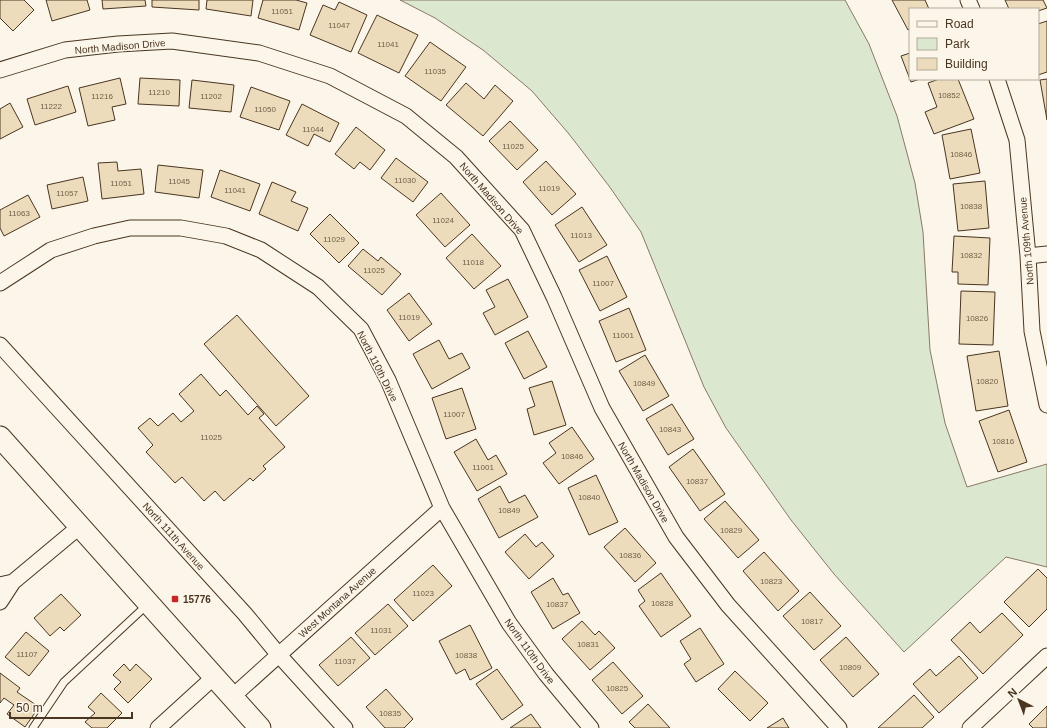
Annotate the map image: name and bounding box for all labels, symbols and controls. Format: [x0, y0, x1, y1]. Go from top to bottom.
house number: 11051 [271, 7, 293, 16]
legend [909, 8, 1039, 80]
text: Road [945, 17, 974, 31]
house number: 11047 [328, 21, 350, 30]
street label: North Madison Drive [74, 37, 166, 56]
text: Park [945, 37, 971, 51]
house number: 11041 [377, 40, 399, 49]
text: Building [945, 57, 988, 71]
house number: 11035 [424, 67, 446, 76]
house number: 11210 [148, 88, 170, 97]
house number: 10852 [938, 91, 961, 100]
house number: 11216 [91, 92, 113, 101]
house number: 11202 [200, 92, 222, 101]
house number: 11222 [40, 102, 62, 111]
house number: 11050 [254, 105, 276, 114]
house number: 11044 [302, 125, 324, 134]
house number: 11025 [502, 142, 524, 151]
house number: 10846 [950, 150, 973, 159]
street label: North Madison Drive [458, 160, 526, 237]
house number: 11030 [394, 176, 416, 185]
house number: 11045 [168, 177, 190, 186]
house number: 11051 [110, 179, 132, 188]
house number: 11019 [538, 184, 560, 193]
house number: 11041 [224, 186, 246, 195]
house number: 11057 [56, 189, 78, 198]
street label: North 109th Avenue [1017, 196, 1036, 285]
house number: 10838 [960, 202, 983, 211]
house number: 11063 [8, 209, 30, 218]
house number: 11024 [432, 216, 454, 225]
house number: 11013 [570, 231, 592, 240]
house number: 11029 [323, 235, 345, 244]
house number: 10832 [960, 251, 983, 260]
house number: 11018 [462, 258, 484, 267]
house number: 11025 [363, 266, 385, 275]
house number: 11007 [592, 279, 614, 288]
house number: 11019 [398, 313, 420, 322]
house number: 10826 [966, 314, 989, 323]
street label: North 110th Drive [355, 329, 400, 404]
house number: 11001 [612, 331, 634, 340]
house number: 10820 [976, 377, 999, 386]
house number: 10849 [633, 379, 656, 388]
house number: 11007 [443, 410, 465, 419]
house number: 10843 [659, 425, 682, 434]
house number: 11025 [200, 433, 222, 442]
house number: 10816 [992, 437, 1015, 446]
street label: North Madison Drive [616, 440, 671, 525]
house number: 10846 [561, 452, 584, 461]
house number: 11001 [472, 463, 494, 472]
house number: 10837 [686, 477, 709, 486]
house number: 10840 [578, 493, 601, 502]
street label: North 111th Avenue [141, 500, 207, 573]
house number: 10849 [498, 506, 521, 515]
house number: 10829 [720, 526, 743, 535]
house number: 10836 [619, 551, 642, 560]
street label: West Montana Avenue [296, 564, 379, 640]
house number: 10823 [760, 577, 783, 586]
house number: 11023 [412, 589, 434, 598]
marker: 15776 [170, 594, 180, 604]
place label: 15776 [183, 594, 211, 605]
house number: 10828 [651, 599, 674, 608]
house number: 10837 [546, 600, 569, 609]
street label: North 110th Drive [502, 617, 557, 686]
house number: 10817 [801, 617, 824, 626]
house number: 11031 [370, 626, 392, 635]
house number: 10831 [577, 640, 600, 649]
house number: 11107 [16, 650, 38, 659]
house number: 10838 [455, 651, 478, 660]
house number: 11037 [334, 657, 356, 666]
house number: 10809 [839, 663, 862, 672]
north arrow [999, 680, 1039, 720]
house number: 10825 [606, 684, 629, 693]
text: N [1005, 685, 1019, 700]
scale bar [10, 694, 132, 720]
text: 50 m [16, 701, 43, 715]
house number: 10835 [379, 709, 402, 718]

